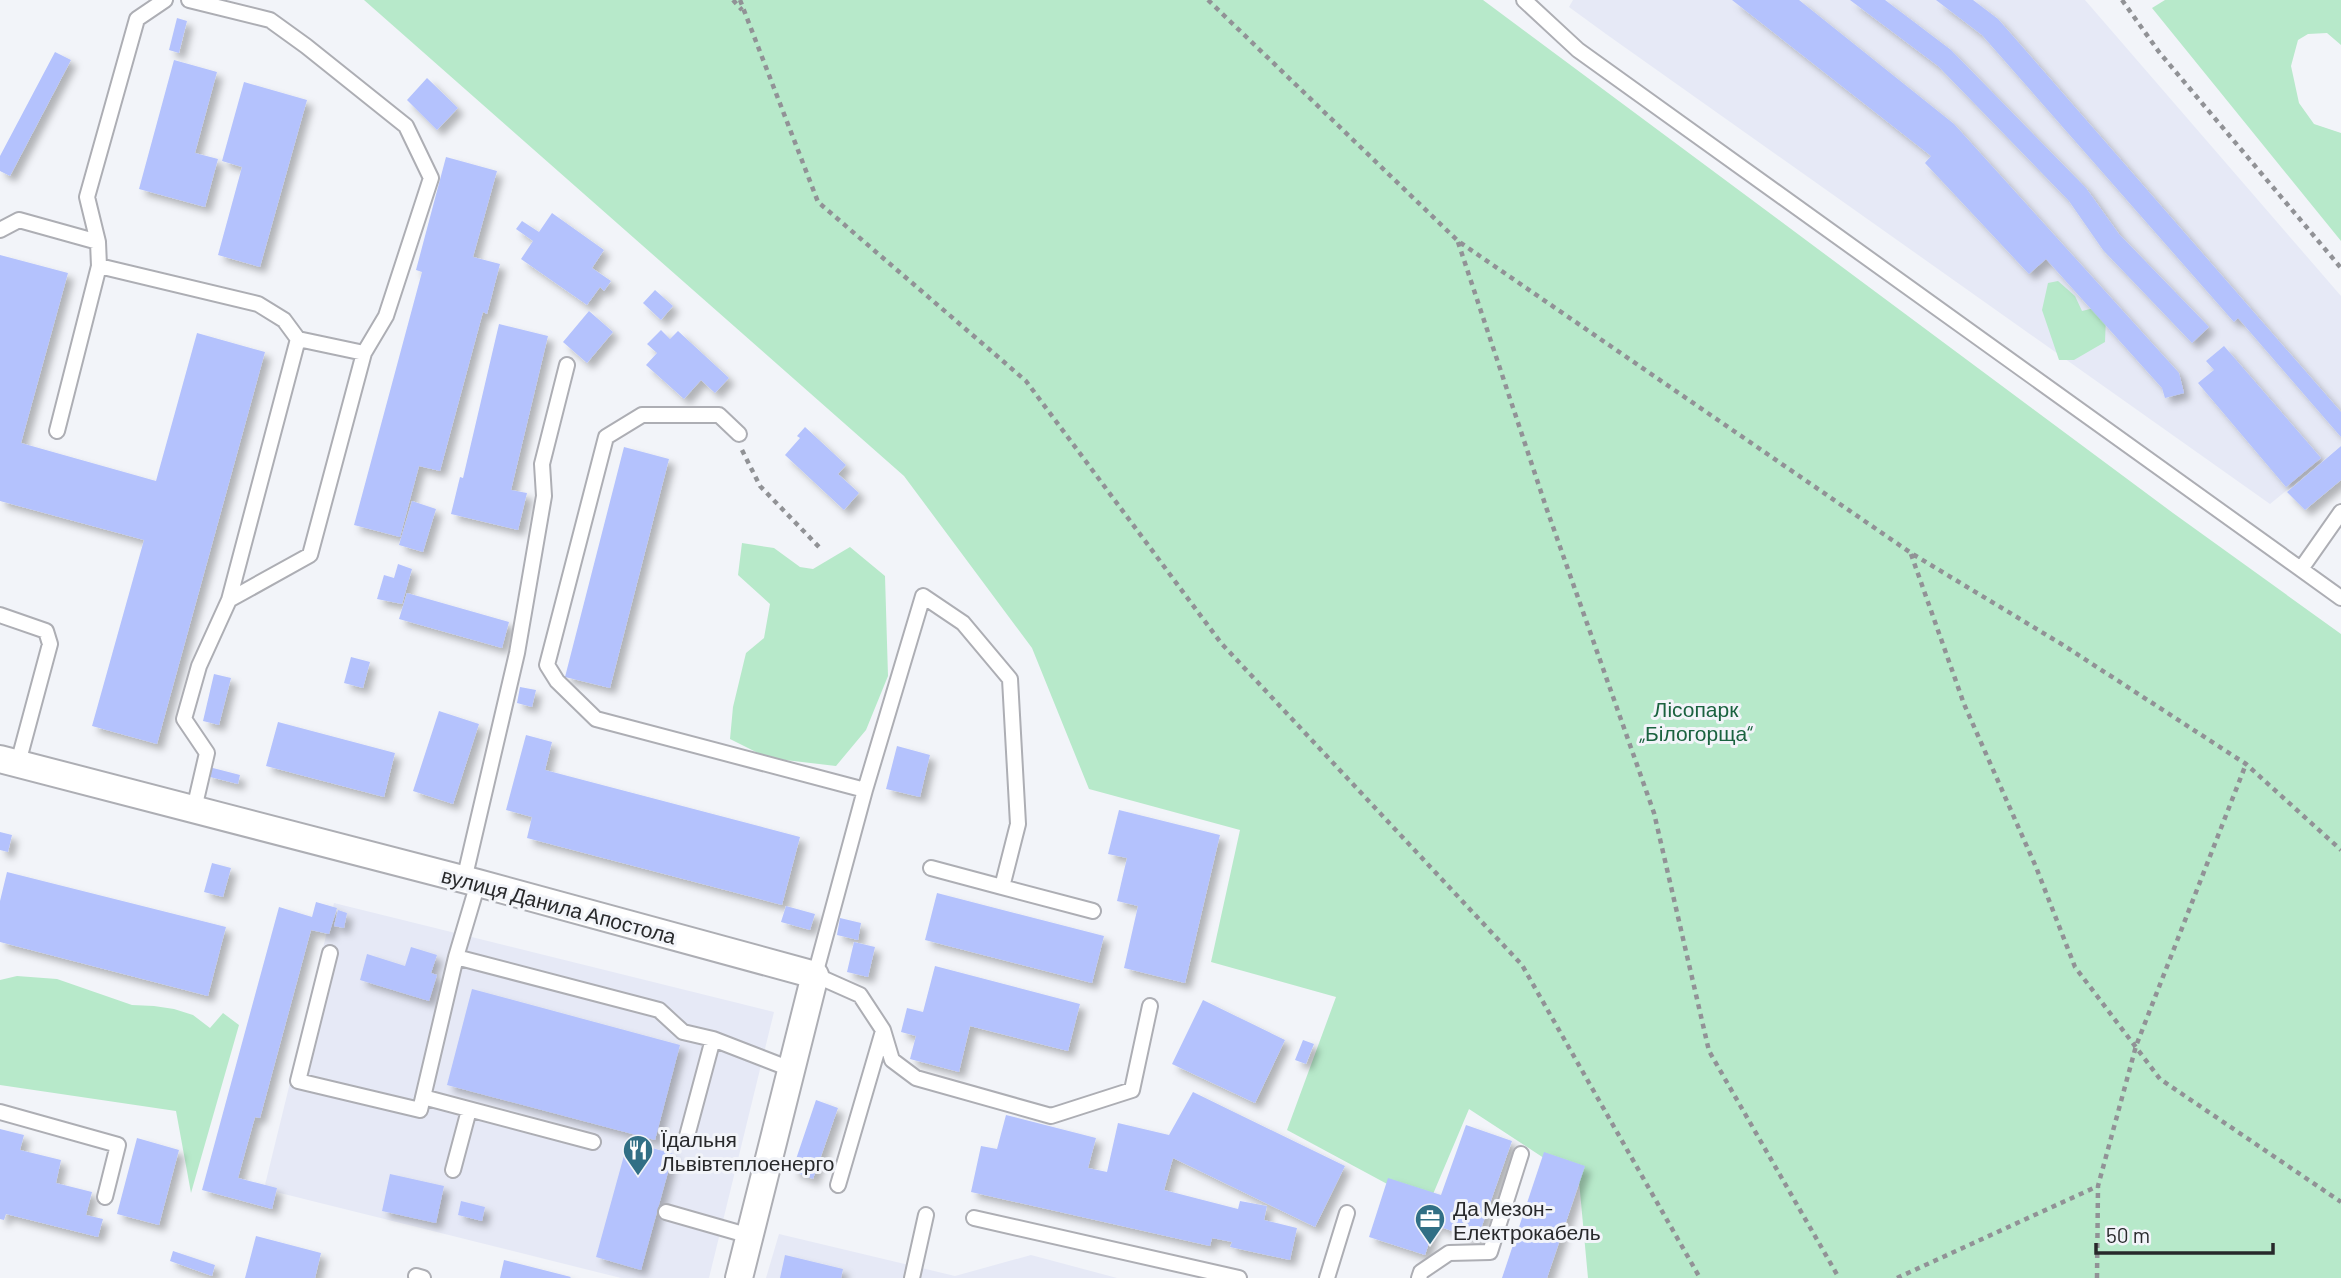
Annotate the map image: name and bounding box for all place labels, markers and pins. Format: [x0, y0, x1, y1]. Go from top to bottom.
place label: Їдальня Львівтеплоенерго [661, 1126, 834, 1175]
restaurant icon: Їдальня Львівтеплоенерго [621, 1133, 655, 1177]
place label: Да Мезон- Електрокабель [1453, 1195, 1601, 1244]
office icon: Да Мезон- Електрокабель [1413, 1202, 1447, 1246]

